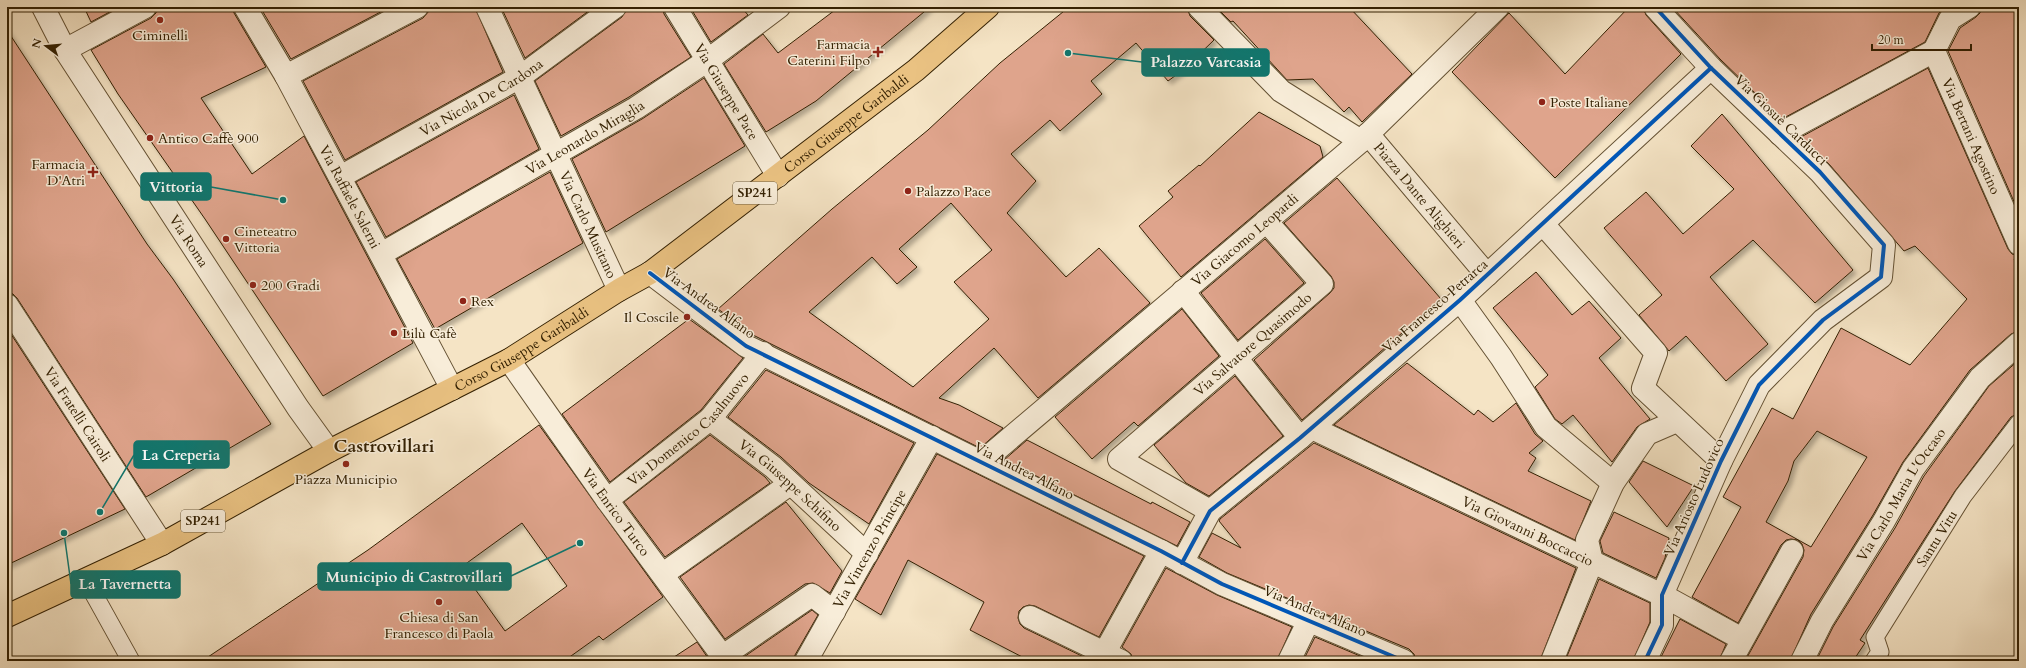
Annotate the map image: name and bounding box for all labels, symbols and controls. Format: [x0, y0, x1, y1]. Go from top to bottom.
marker: Ciminelli [155, 15, 165, 25]
north arrow [26, 26, 66, 66]
place label: Ciminelli [132, 26, 188, 45]
scale bar [1872, 26, 1971, 52]
text: 20 m [1878, 32, 1905, 48]
place label: Farmacia Caterini Filpo [787, 35, 870, 70]
text: N [28, 36, 46, 50]
street label: Via Giuseppe Pace [690, 40, 763, 143]
marker: Farmacia Caterini Filpo [873, 47, 883, 57]
callout: Palazzo Varcasia [1142, 49, 1269, 76]
text: Palazzo Varcasia [1150, 52, 1262, 72]
street label: Via Nicola De Cardona [416, 54, 547, 141]
street label: Corso Giuseppe Garibaldi [779, 69, 913, 177]
street label: Via Giosuè Carducci [1730, 71, 1832, 170]
street label: Via Bertani Agostino [1938, 75, 2006, 198]
place label: Poste Italiane [1550, 93, 1628, 112]
street label: Via Leonardo Miraglia [522, 96, 648, 179]
marker: Poste Italiane [1537, 97, 1547, 107]
place label: Antico Caffè 900 [158, 129, 259, 148]
marker: Antico Caffè 900 [145, 133, 155, 143]
street label: Piazza Dante Alighieri [1369, 138, 1470, 252]
street label: Via Raffaele Salerni [315, 142, 385, 252]
place label: Farmacia D'Atri [32, 155, 85, 190]
marker: Farmacia D'Atri [88, 167, 98, 177]
street label: Via Carlo Musitano [555, 168, 622, 282]
callout: Vittoria [141, 173, 211, 200]
text: Vittoria [149, 177, 203, 197]
road number: SP241 [733, 182, 777, 204]
place label: Palazzo Pace [916, 182, 991, 201]
marker: Palazzo Pace [903, 186, 913, 196]
street label: Via Giacomo Leopardi [1187, 189, 1302, 290]
street label: Via Roma [165, 211, 213, 271]
place label: Cineteatro Vittoria [234, 222, 297, 257]
marker: Cineteatro Vittoria [221, 234, 231, 244]
street label: Via Francesco Petrarca [1378, 255, 1492, 357]
street label: Via Andrea Alfano [659, 263, 759, 343]
place label: 200 Gradi [261, 276, 320, 295]
marker: 200 Gradi [248, 280, 258, 290]
street label: Via Salvatore Quasimodo [1189, 288, 1316, 400]
place label: Rex [471, 292, 494, 311]
marker: Rex [458, 296, 468, 306]
street label: Corso Giuseppe Garibaldi [451, 302, 592, 396]
place label: Il Coscile [624, 308, 679, 327]
marker: Il Coscile [682, 312, 692, 322]
place label: Lilù Cafè [402, 324, 457, 343]
marker: Lilù Cafè [389, 328, 399, 338]
street label: Via Fratelli Cairoli [40, 363, 116, 465]
street label: Via Domenico Casalnuovo [623, 368, 753, 490]
street label: Via Carlo Maria L'Occaso [1852, 424, 1950, 565]
district label: Castrovillari [334, 434, 435, 459]
street label: Via Giuseppe Schifino [735, 435, 846, 536]
street label: Via Ariosto Ludovico [1659, 435, 1729, 559]
street label: Via Andrea Alfano [971, 438, 1078, 505]
callout: La Creperia [134, 441, 229, 468]
text: La Creperia [142, 445, 221, 465]
marker: Piazza Municipio [341, 459, 351, 469]
street label: Via Enrico Turco [578, 464, 655, 560]
place label: Piazza Municipio [295, 470, 398, 489]
street label: Via Vincenzo Principe [828, 486, 910, 612]
street label: Via Giovanni Boccaccio [1459, 491, 1597, 571]
street label: Santu Vitu [1912, 506, 1962, 570]
road number: SP241 [181, 510, 225, 532]
callout: Municipio di Castrovillari [318, 563, 511, 590]
text: Municipio di Castrovillari [326, 567, 503, 587]
callout: La Tavernetta [71, 571, 180, 598]
text: La Tavernetta [79, 574, 172, 594]
street label: Via Andrea Alfano [1261, 581, 1370, 641]
marker: Chiesa di San Francesco di Paola [434, 597, 444, 607]
place label: Chiesa di San Francesco di Paola [385, 608, 493, 643]

